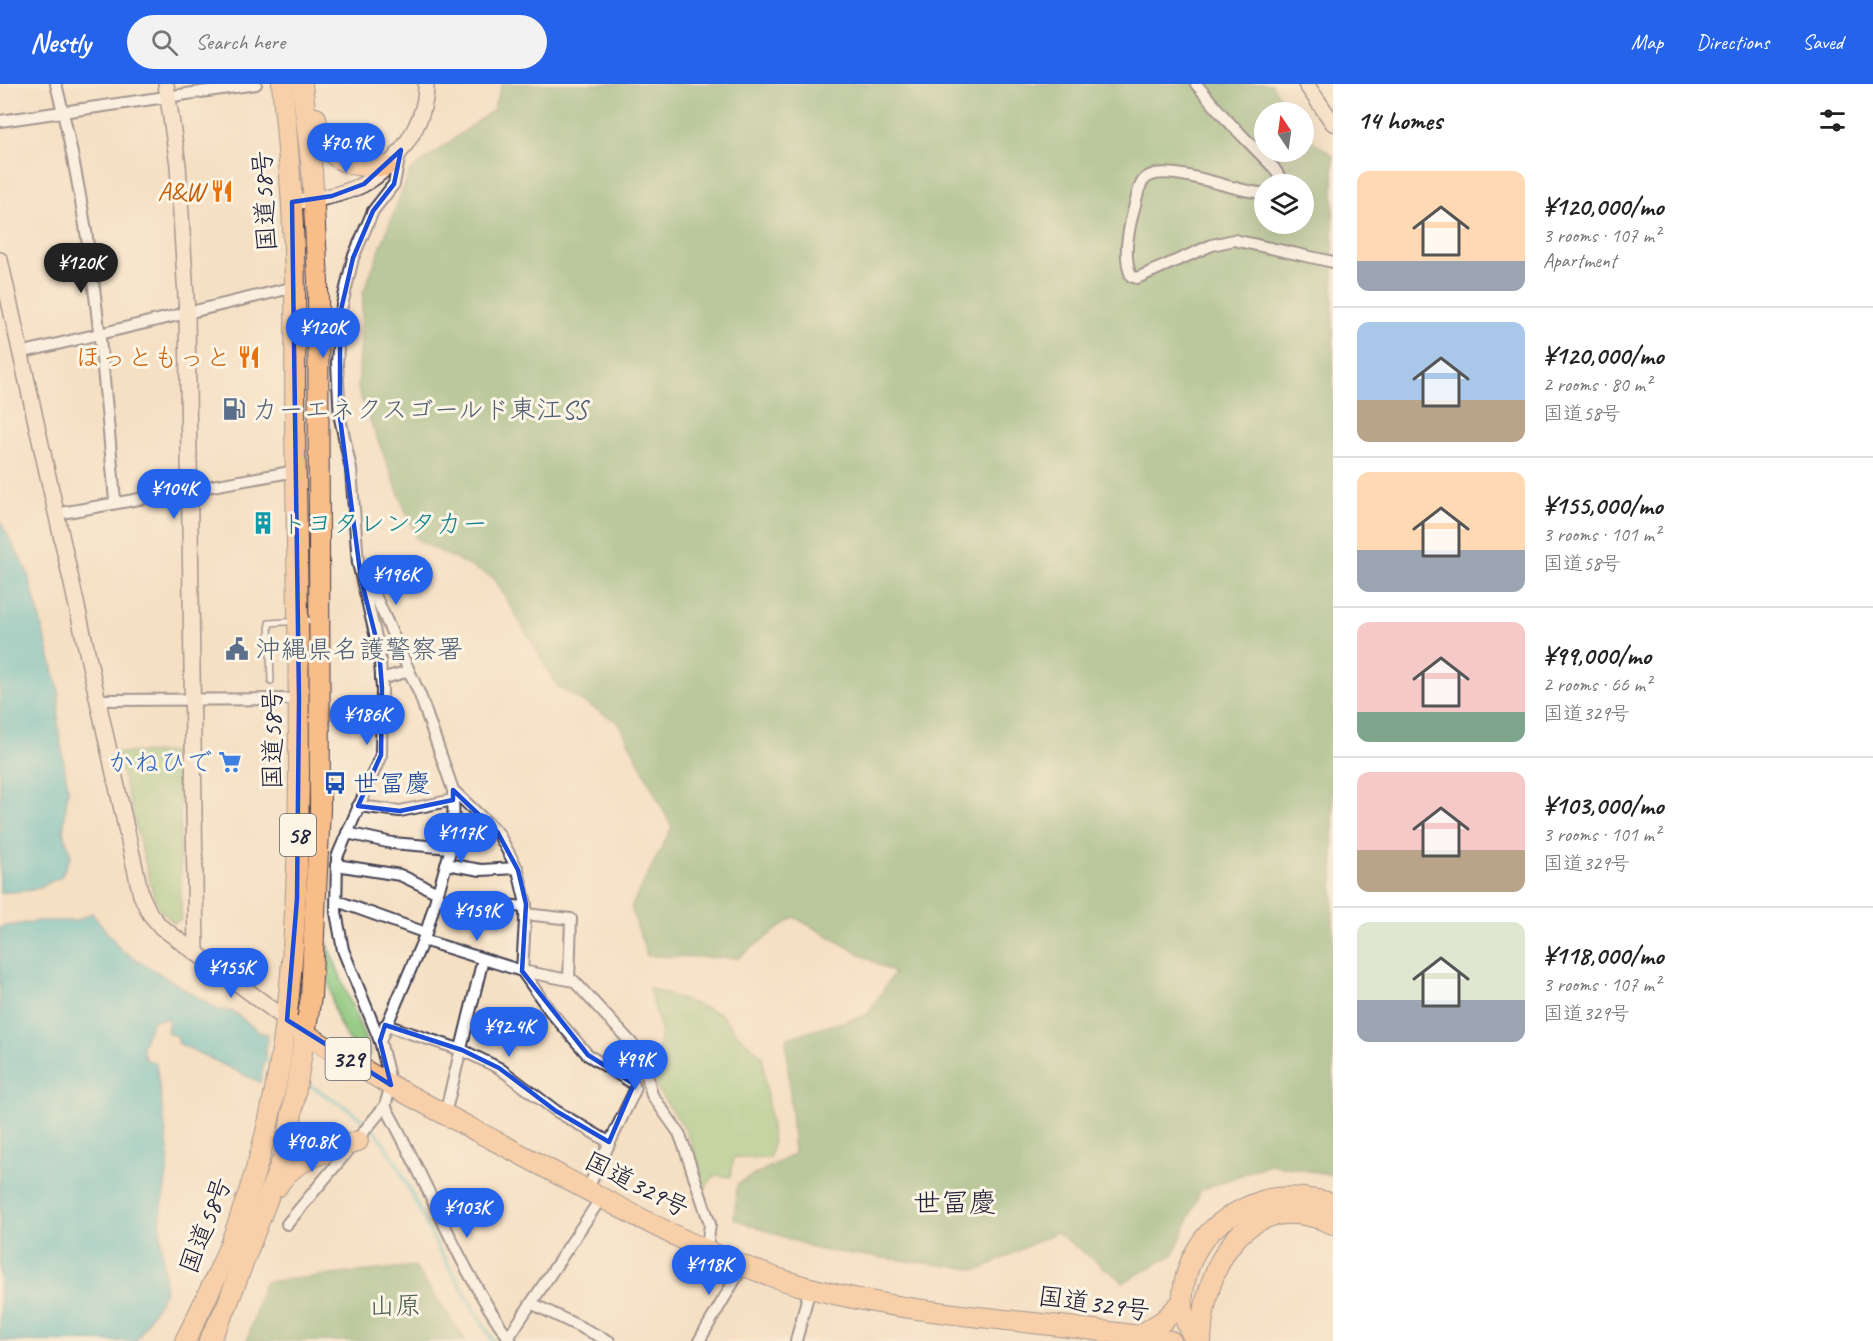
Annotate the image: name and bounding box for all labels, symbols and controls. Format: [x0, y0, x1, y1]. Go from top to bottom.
search box [127, 15, 547, 69]
text: Nestly [30, 25, 91, 60]
icon: search [148, 26, 181, 59]
text: Search here [196, 28, 285, 56]
text: Map [1631, 29, 1663, 55]
text: Directions [1696, 29, 1769, 55]
text: Saved [1802, 29, 1843, 55]
north arrow [1254, 102, 1314, 162]
map controls [1254, 102, 1314, 234]
text: 14 homes [1357, 104, 1442, 137]
icon: filters [1816, 104, 1849, 137]
pin: ¥70.9K [297, 123, 395, 174]
text: ¥70.9K [321, 130, 371, 155]
street label: 国道58号 [245, 149, 284, 252]
button: layers [1254, 174, 1314, 234]
place label: A&W [158, 175, 208, 208]
restaurant icon: A&W [209, 178, 235, 204]
text: ¥120,000/mo [1543, 190, 1663, 223]
icon: home [1405, 195, 1477, 267]
text: 3 rooms · 107 m² [1543, 223, 1660, 248]
pin: ¥120K [39, 243, 123, 294]
text: Apartment [1543, 248, 1616, 273]
text: ¥120K [58, 250, 104, 275]
pin: ¥120K [281, 308, 365, 359]
text: ¥120K [300, 315, 346, 340]
text: ¥120,000/mo [1543, 339, 1663, 372]
place label: ほっともっと [75, 341, 231, 374]
restaurant icon: ほっともっと [236, 344, 262, 370]
icon: home [1405, 346, 1477, 418]
text: 2 rooms · 80 m² [1543, 372, 1651, 397]
place label: カーエネクスゴールド東江SS [252, 393, 591, 426]
fuel station icon: カーエネクスゴールド東江SS [221, 396, 247, 422]
text: 国道58号 [1543, 401, 1621, 426]
pin: ¥104K [132, 469, 216, 520]
text: ¥104K [151, 476, 197, 501]
text: ¥155,000/mo [1543, 489, 1663, 522]
icon: home [1405, 496, 1477, 568]
place label: トヨタレンタカー [281, 507, 488, 540]
building icon: トヨタレンタカー [250, 510, 276, 536]
text: 3 rooms · 101 m² [1543, 522, 1660, 547]
text: 国道58号 [1543, 551, 1621, 576]
pin: ¥196K [354, 555, 438, 606]
text: ¥196K [373, 562, 419, 587]
place label: 沖縄県名護警察署 [255, 633, 463, 666]
public building icon: 沖縄県名護警察署 [224, 636, 250, 662]
text: ¥99,000/mo [1543, 639, 1651, 672]
icon: home [1405, 646, 1477, 718]
text: 2 rooms · 66 m² [1543, 672, 1651, 697]
street label: 国道58号 [256, 688, 289, 790]
pin: ¥186K [325, 695, 409, 746]
text: 国道329号 [1543, 701, 1630, 726]
text: ¥186K [344, 702, 390, 727]
place label: かねひで [108, 746, 212, 779]
supermarket icon: かねひで [217, 749, 243, 775]
place label: 世冨慶 [353, 767, 431, 800]
bus stop icon: 世冨慶 [322, 770, 348, 796]
text: ¥103,000/mo [1543, 789, 1663, 822]
icon: home [1405, 796, 1477, 868]
pin: ¥117K [419, 813, 503, 864]
road number: 58 [280, 814, 316, 856]
text: ¥117K [438, 820, 484, 845]
text: 3 rooms · 101 m² [1543, 822, 1660, 847]
text: 国道329号 [1543, 851, 1630, 876]
pin: ¥159K [435, 891, 519, 942]
text: ¥159K [454, 898, 500, 923]
text: ¥118,000/mo [1543, 939, 1663, 972]
icon: home [1405, 946, 1477, 1018]
pin: ¥155K [189, 948, 273, 999]
text: ¥155K [208, 955, 254, 980]
text: 3 rooms · 107 m² [1543, 972, 1660, 997]
text: 国道329号 [1543, 1001, 1630, 1026]
pin: ¥92.4K [460, 1007, 558, 1058]
text: ¥92.4K [484, 1014, 534, 1039]
road number: 329 [326, 1038, 370, 1080]
pin: ¥99K [599, 1040, 671, 1091]
text: ¥99K [617, 1047, 653, 1072]
pin: ¥90.8K [263, 1122, 361, 1173]
text: ¥90.8K [287, 1129, 337, 1154]
street label: 国道329号 [579, 1144, 695, 1225]
street label: 国道58号 [172, 1172, 239, 1278]
district label: 世冨慶 [913, 1185, 997, 1220]
pin: ¥103K [425, 1188, 509, 1239]
text: ¥103K [444, 1195, 490, 1220]
pin: ¥118K [667, 1245, 751, 1296]
text: ¥118K [686, 1252, 732, 1277]
street label: 国道329号 [1036, 1279, 1152, 1328]
park label: 山原 [369, 1289, 421, 1322]

